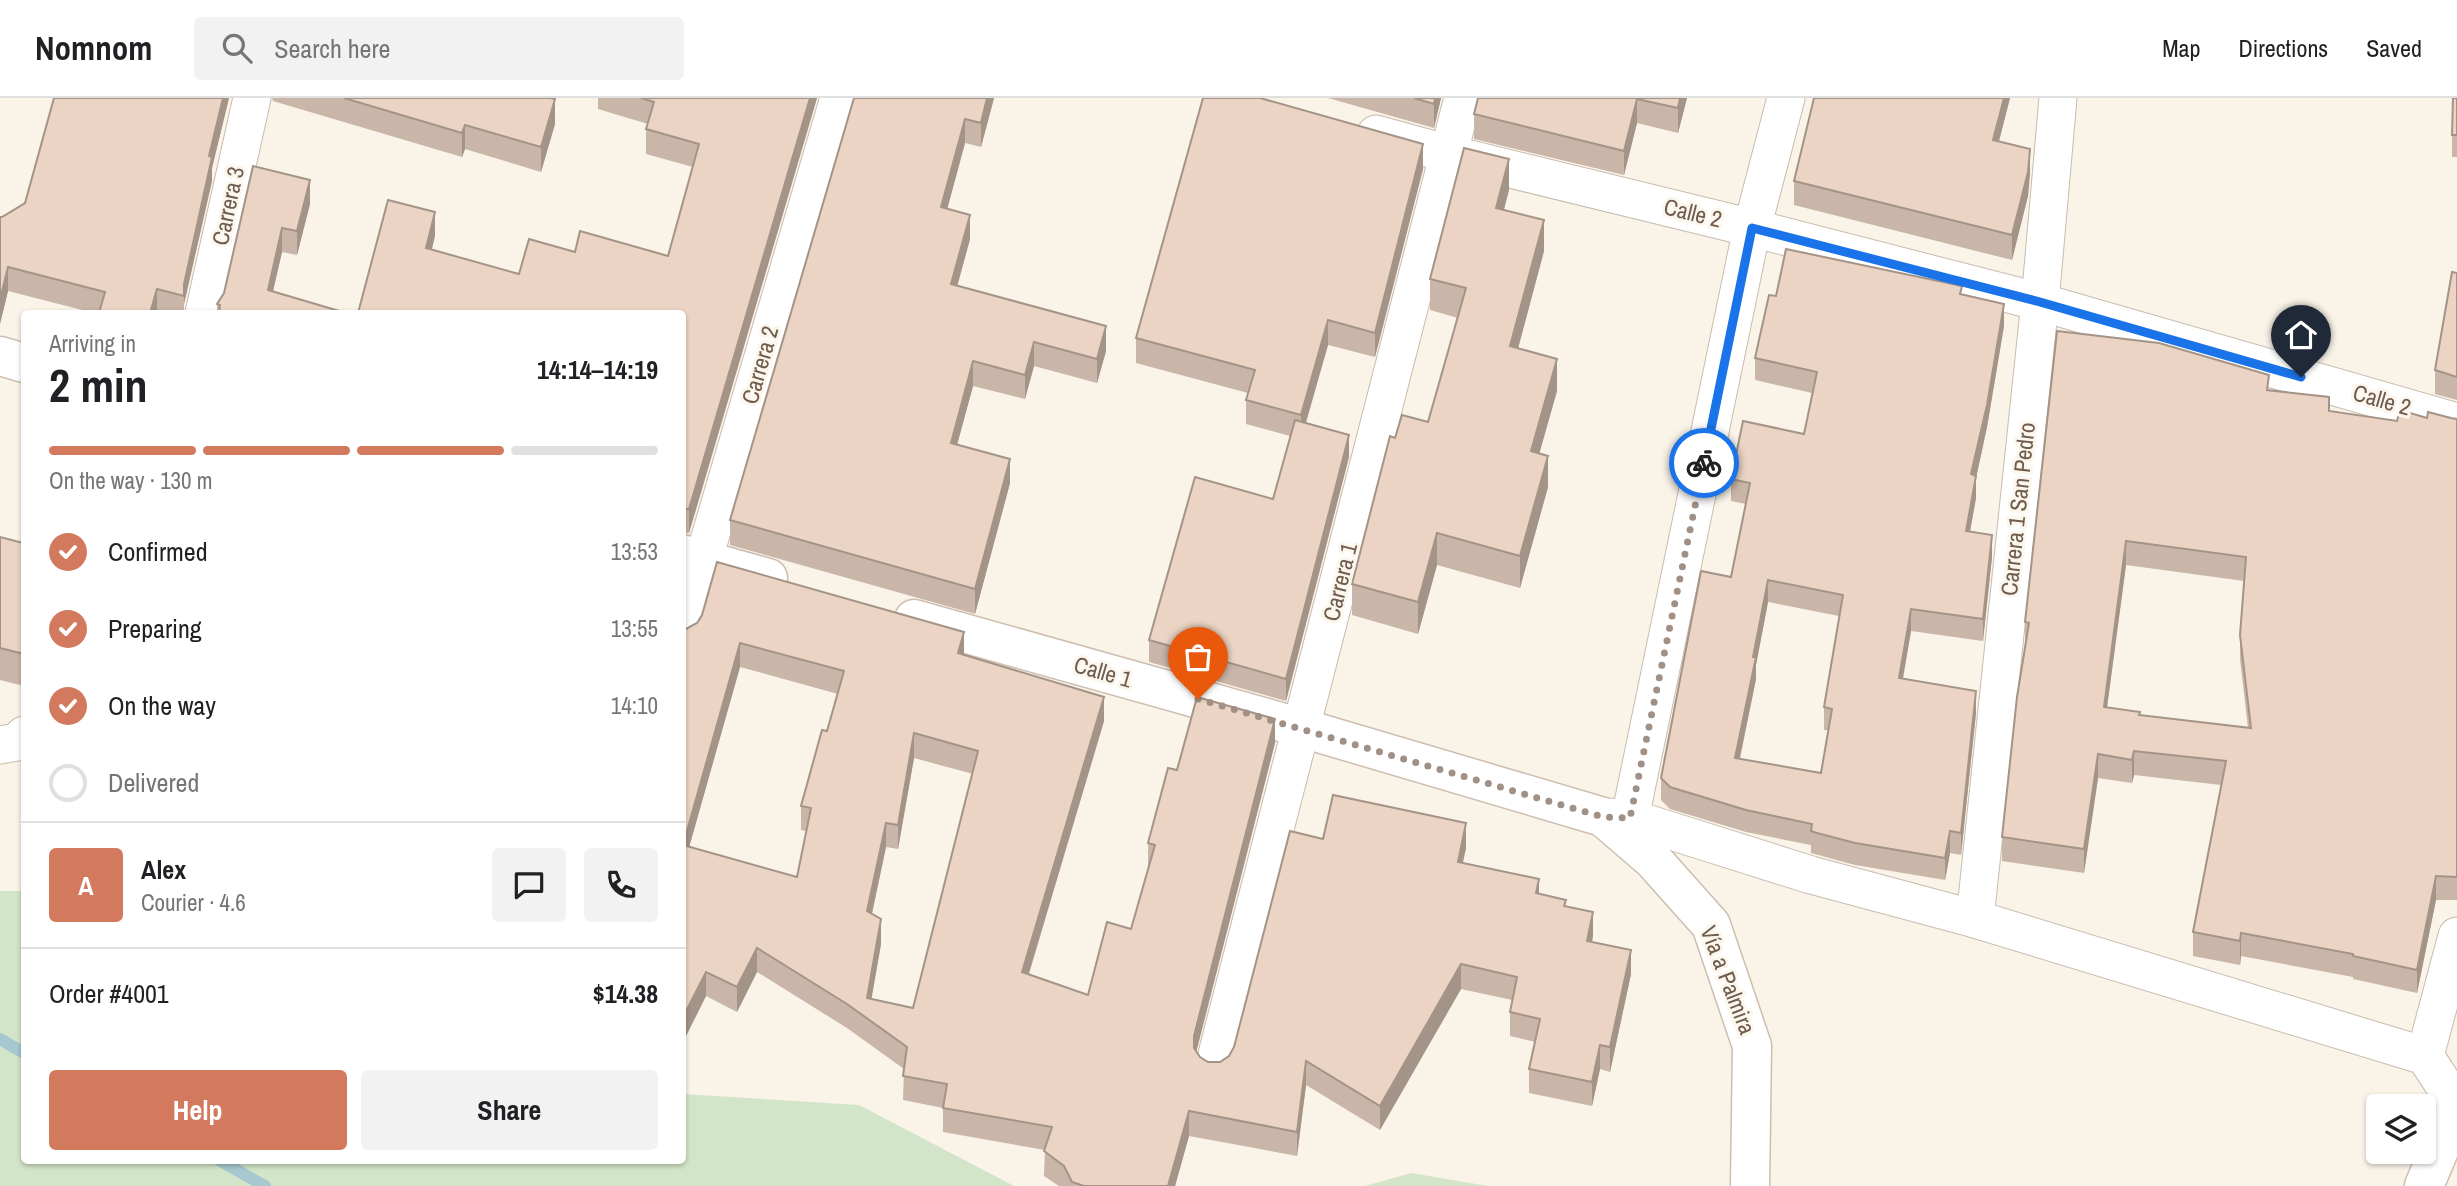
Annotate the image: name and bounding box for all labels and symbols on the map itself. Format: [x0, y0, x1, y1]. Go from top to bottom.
street label: Carrera 3 [204, 164, 251, 248]
street label: Calle 2 [1661, 190, 1725, 235]
pin [2271, 305, 2331, 377]
street label: Carrera 2 [734, 322, 785, 407]
street label: Calle 2 [2350, 377, 2415, 423]
street label: Carrera 1 San Pedro [1993, 421, 2042, 597]
courier [1669, 428, 1739, 498]
street label: Carrera 1 [1315, 539, 1364, 624]
pin [1168, 627, 1228, 699]
street label: Calle 1 [1071, 649, 1136, 695]
street label: Vía a Palmira [1694, 921, 1764, 1039]

